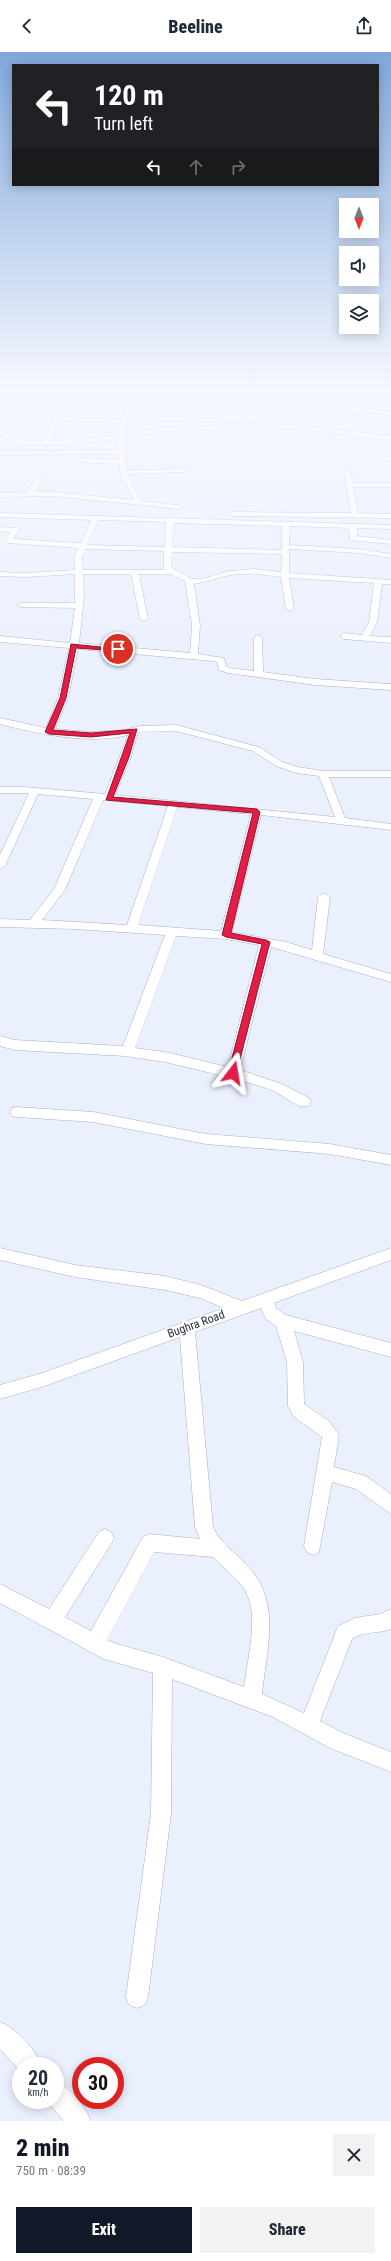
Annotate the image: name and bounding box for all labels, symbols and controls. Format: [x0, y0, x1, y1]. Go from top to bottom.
icon: back [16, 15, 38, 37]
icon: share [353, 15, 375, 37]
text: Beeline [168, 16, 223, 37]
text: 120 m [94, 79, 164, 112]
icon: left [28, 80, 80, 132]
text: Turn left [94, 113, 153, 134]
icon: left [143, 156, 165, 178]
icon: ahead [185, 156, 207, 178]
icon: right [227, 156, 249, 178]
north arrow [339, 198, 379, 238]
map controls [339, 198, 379, 334]
button: sound [339, 246, 379, 286]
button: layers [339, 294, 379, 334]
pin [101, 632, 135, 666]
icon: arrive [107, 638, 129, 660]
position arrow [212, 1052, 254, 1094]
street label: Bughra Road [165, 1307, 227, 1341]
speed limit sign: 30 [72, 2057, 124, 2109]
text: 20 [28, 2066, 48, 2090]
text: km/h [28, 2087, 48, 2098]
text: 2 min [16, 2134, 70, 2162]
button: close [333, 2134, 375, 2176]
text: 750 m · 08:39 [16, 2163, 86, 2178]
button: Exit [16, 2207, 192, 2253]
button: Share [200, 2207, 375, 2253]

